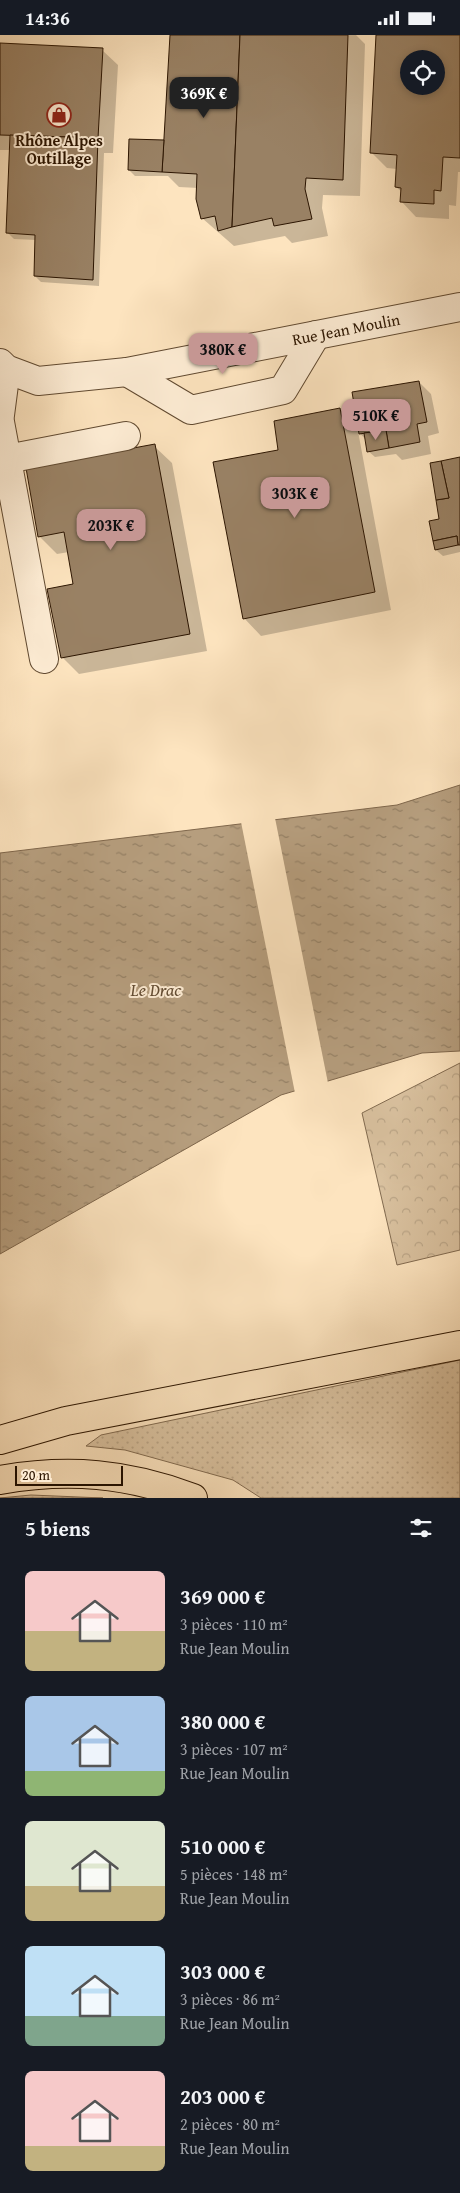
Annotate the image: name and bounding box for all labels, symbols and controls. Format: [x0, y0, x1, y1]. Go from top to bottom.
text: 14:36 [25, 4, 70, 32]
map controls [400, 50, 445, 95]
button: locate [400, 50, 445, 95]
pin: 369K € [163, 77, 245, 119]
text: 369K € [181, 81, 227, 105]
shop icon: Rhône Alpes Outillage [46, 102, 72, 128]
place label: Rhône Alpes Outillage [15, 128, 103, 170]
street label: Rue Jean Moulin [290, 307, 402, 351]
pin: 380K € [182, 333, 264, 375]
text: 380K € [200, 337, 246, 361]
pin: 510K € [335, 399, 417, 441]
text: 510K € [353, 403, 399, 427]
pin: 303K € [254, 477, 336, 519]
text: 303K € [272, 481, 318, 505]
pin: 203K € [70, 509, 152, 551]
text: 203K € [88, 513, 134, 537]
water label: Le Drac [130, 976, 182, 1003]
scale bar [15, 1463, 122, 1486]
text: 20 m [22, 1465, 50, 1485]
text: 5 biens [25, 1513, 90, 1544]
icon: filters [407, 1514, 435, 1542]
text: 369 000 € [180, 1581, 265, 1612]
icon: home [65, 1591, 125, 1651]
text: 3 pièces · 110 m² [180, 1612, 288, 1636]
text: Rue Jean Moulin [180, 1636, 289, 1660]
text: 380 000 € [180, 1706, 265, 1737]
icon: home [65, 1716, 125, 1776]
text: 3 pièces · 107 m² [180, 1737, 288, 1761]
text: Rue Jean Moulin [180, 1761, 289, 1785]
text: 510 000 € [180, 1831, 265, 1862]
icon: home [65, 1841, 125, 1901]
text: 5 pièces · 148 m² [180, 1862, 288, 1886]
text: Rue Jean Moulin [180, 1886, 289, 1910]
text: 303 000 € [180, 1956, 265, 1987]
icon: home [65, 1966, 125, 2026]
text: 3 pièces · 86 m² [180, 1987, 280, 2011]
text: Rue Jean Moulin [180, 2011, 289, 2035]
text: 203 000 € [180, 2081, 265, 2112]
icon: home [65, 2091, 125, 2151]
text: 2 pièces · 80 m² [180, 2112, 280, 2136]
text: Rue Jean Moulin [180, 2136, 289, 2160]

